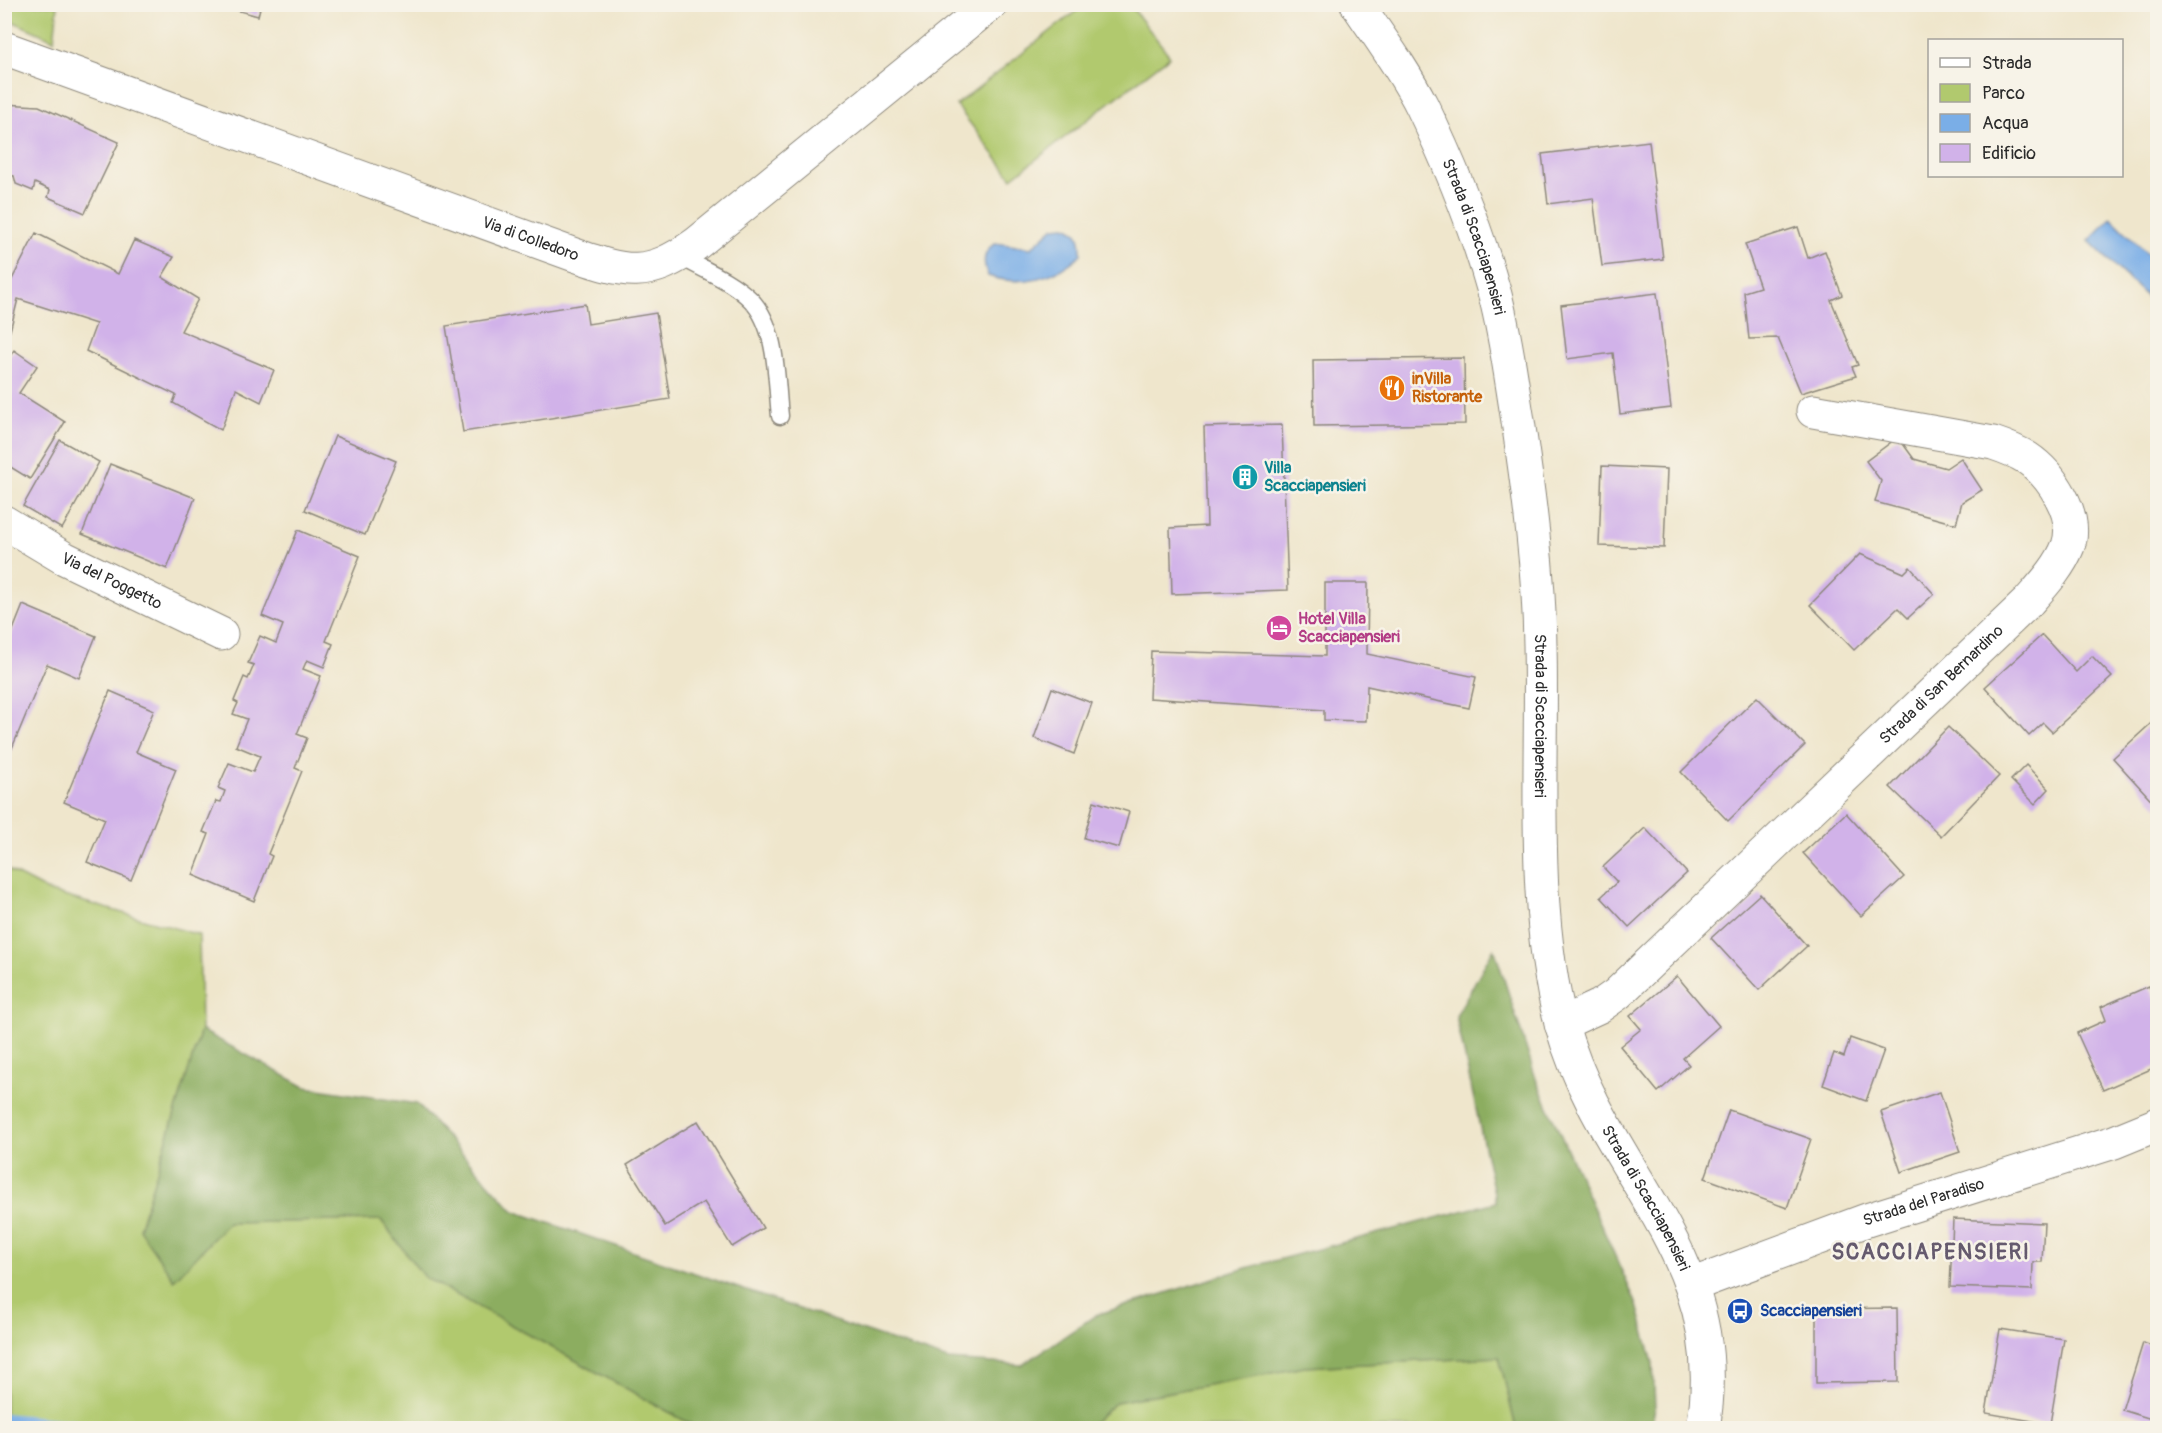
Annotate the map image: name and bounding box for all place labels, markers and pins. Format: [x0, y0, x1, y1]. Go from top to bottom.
place label: inVilla Ristorante [1412, 369, 1483, 407]
restaurant icon: inVilla Ristorante [1377, 373, 1407, 403]
place label: Villa Scacciapensieri [1264, 458, 1366, 496]
building icon: Villa Scacciapensieri [1230, 462, 1260, 492]
place label: Hotel Villa Scacciapensieri [1298, 609, 1400, 647]
hotel icon: Hotel Villa Scacciapensieri [1264, 613, 1294, 643]
bus stop icon: Scacciapensieri [1725, 1296, 1755, 1326]
place label: Scacciapensieri [1760, 1301, 1862, 1321]

